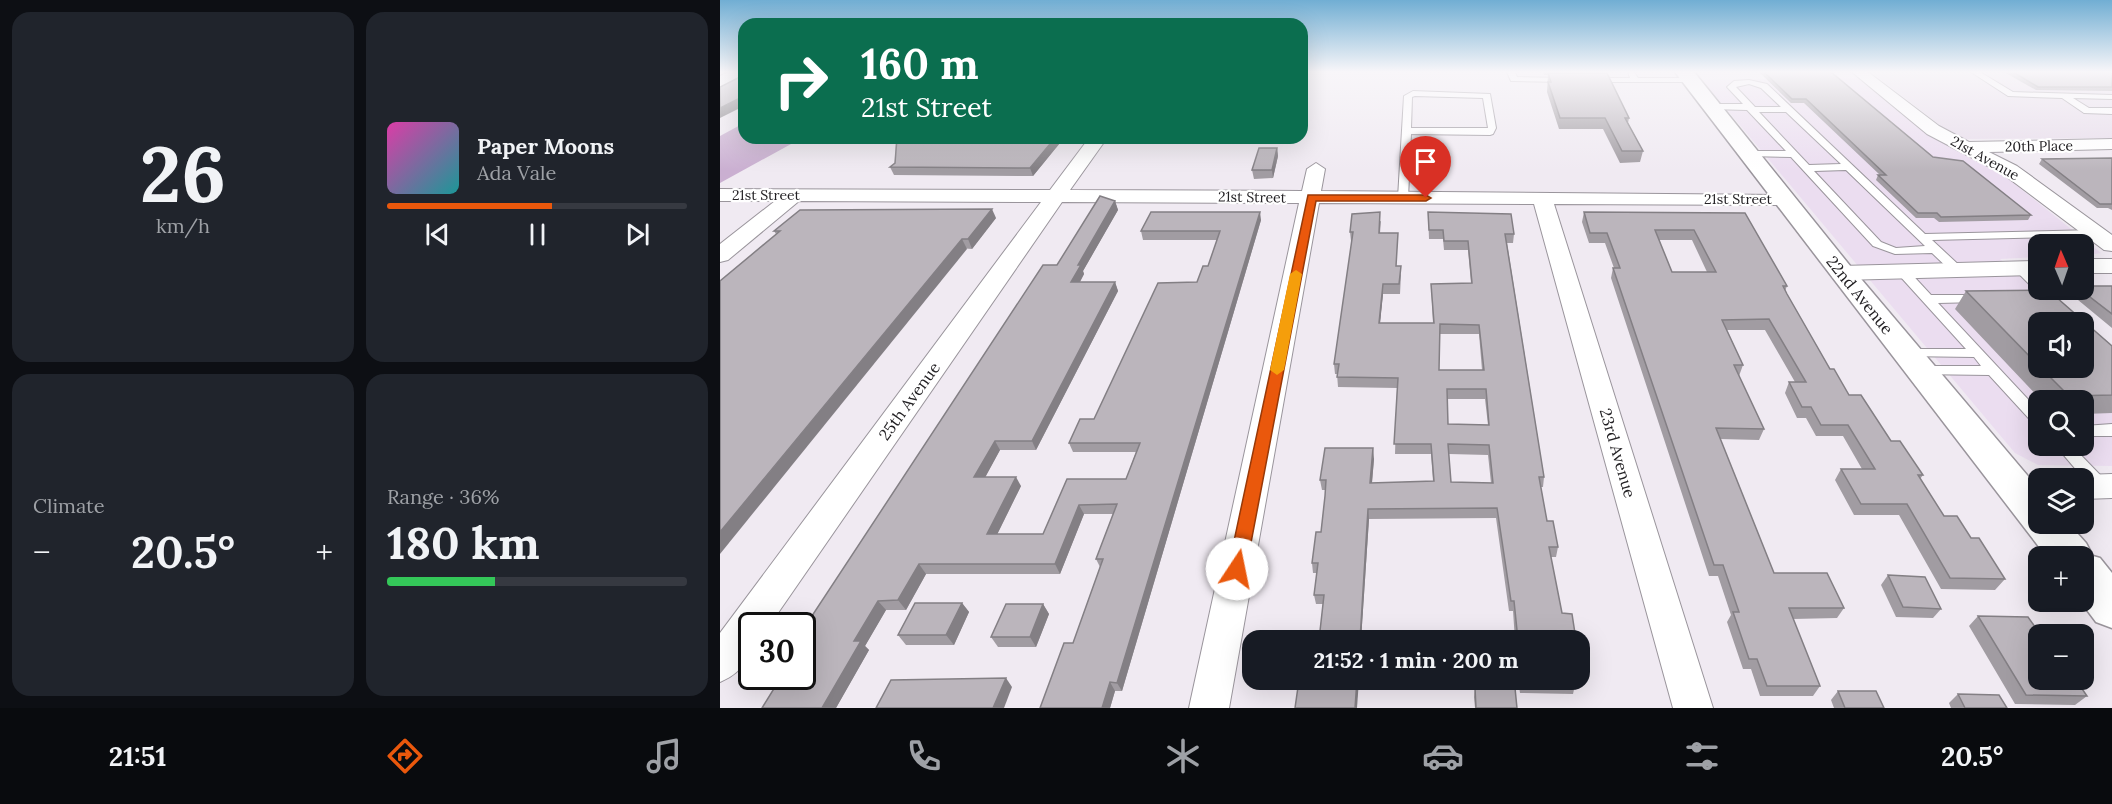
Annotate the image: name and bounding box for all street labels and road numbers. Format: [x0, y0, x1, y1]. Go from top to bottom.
street label: 21st Avenue [1948, 132, 2023, 184]
street label: 20th Place [2005, 136, 2074, 156]
street label: 21st Street [732, 186, 801, 204]
street label: 21st Street [1218, 187, 1287, 207]
street label: 21st Street [1704, 190, 1773, 208]
street label: 22nd Avenue [1822, 252, 1898, 338]
street label: 25th Avenue [874, 358, 944, 444]
street label: 23rd Avenue [1596, 406, 1640, 500]

